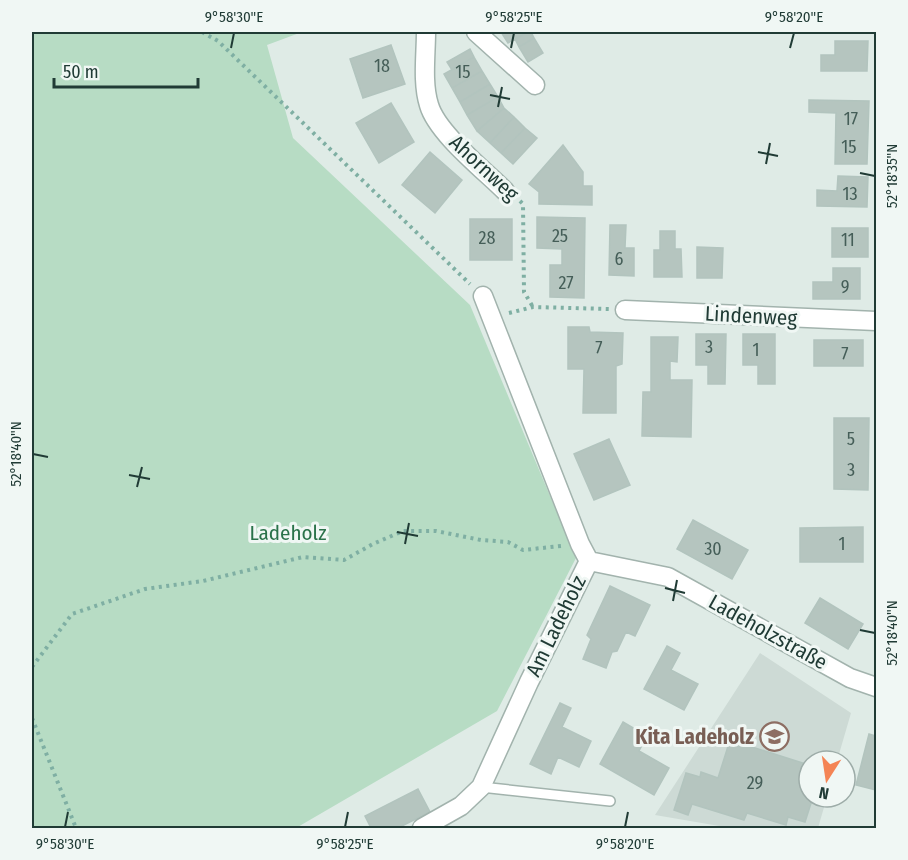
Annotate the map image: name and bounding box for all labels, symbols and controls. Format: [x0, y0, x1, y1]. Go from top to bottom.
text: 9°58'30"E [205, 8, 263, 26]
text: 9°58'25"E [485, 8, 543, 26]
text: 9°58'20"E [765, 8, 823, 26]
scale bar [54, 51, 198, 89]
house number: 18 [374, 55, 390, 77]
text: 50 m [63, 61, 99, 83]
house number: 15 [455, 61, 471, 83]
house number: 17 [844, 108, 858, 130]
street label: Ahornweg [444, 129, 524, 207]
house number: 15 [841, 136, 857, 158]
text: 52°18'35"N [883, 144, 901, 208]
house number: 13 [842, 183, 858, 205]
house number: 25 [552, 225, 568, 247]
house number: 28 [479, 227, 495, 249]
house number: 11 [841, 229, 855, 251]
house number: 6 [615, 248, 624, 270]
house number: 27 [558, 272, 574, 294]
house number: 9 [841, 276, 849, 298]
street label: Lindenweg [704, 301, 798, 331]
house number: 3 [705, 336, 713, 358]
house number: 7 [595, 337, 603, 359]
house number: 1 [752, 339, 760, 361]
house number: 7 [841, 343, 849, 365]
text: 52°18'40"N [7, 421, 25, 487]
house number: 5 [847, 428, 855, 450]
house number: 3 [847, 459, 855, 481]
park label: Ladeholz [249, 520, 327, 546]
house number: 1 [838, 533, 846, 555]
house number: 30 [704, 538, 722, 560]
street label: Am Ladeholz [520, 571, 592, 681]
street label: Ladeholzstraße [704, 589, 832, 675]
text: 52°18'40"N [883, 600, 901, 666]
school or university icon: Kita Ladeholz [759, 721, 791, 753]
place label: Kita Ladeholz [635, 724, 754, 750]
north arrow [797, 749, 857, 809]
house number: 29 [747, 772, 763, 794]
text: N [817, 783, 831, 803]
text: 9°58'30"E [36, 835, 94, 853]
text: 9°58'25"E [316, 835, 374, 853]
text: 9°58'20"E [596, 835, 654, 853]

